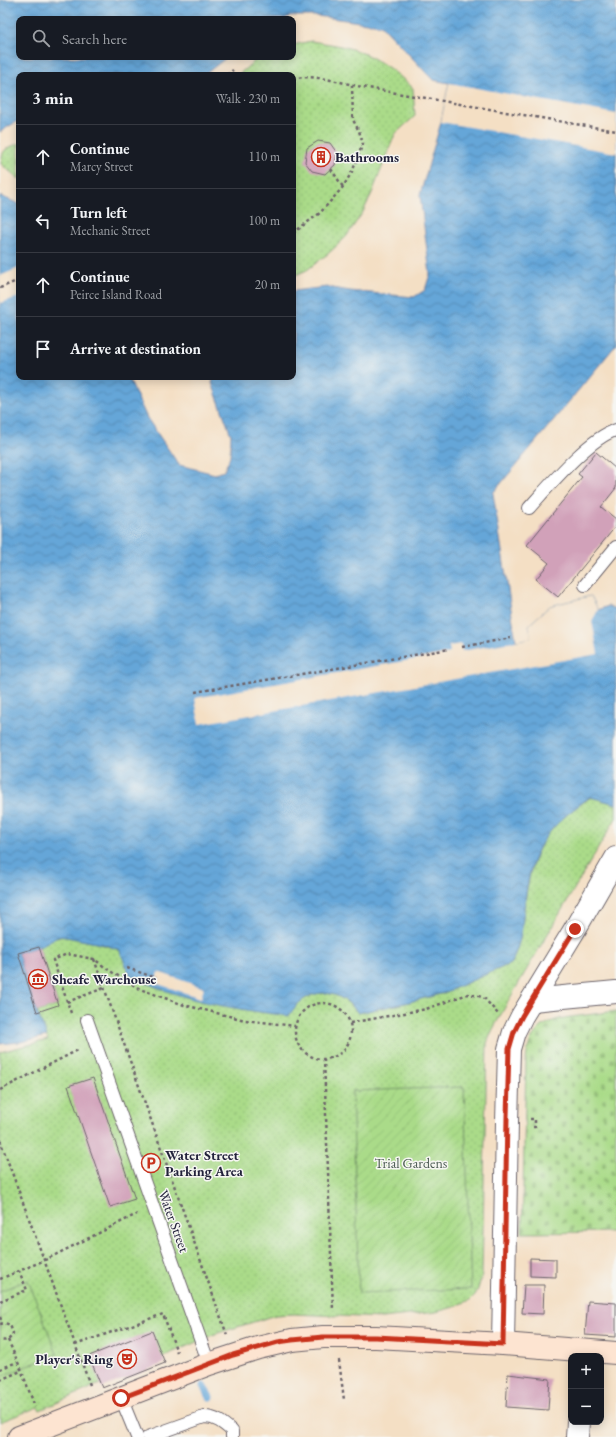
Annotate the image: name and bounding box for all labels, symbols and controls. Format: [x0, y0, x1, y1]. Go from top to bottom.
search box [16, 16, 296, 60]
icon: search [30, 27, 52, 49]
text: Search here [62, 29, 127, 48]
text: 3 min [32, 87, 73, 109]
text: Walk · 230 m [216, 90, 280, 107]
text: Continue [70, 139, 130, 158]
icon: ahead [32, 146, 54, 168]
building icon: Bathrooms [310, 146, 332, 168]
text: 110 m [249, 148, 280, 165]
place label: Bathrooms [335, 148, 399, 166]
text: Marcy Street [70, 158, 133, 175]
text: Turn left [70, 203, 127, 222]
icon: left [32, 210, 54, 232]
text: 100 m [249, 212, 280, 229]
text: Mechanic Street [70, 222, 150, 239]
text: Continue [70, 267, 130, 286]
icon: ahead [32, 274, 54, 296]
text: 20 m [255, 276, 280, 293]
text: Peirce Island Road [70, 286, 162, 303]
icon: arrive [32, 338, 54, 360]
text: Arrive at destination [70, 339, 201, 358]
route end [566, 920, 584, 938]
museum icon: Sheafe Warehouse [27, 968, 49, 990]
place label: Sheafe Warehouse [52, 970, 157, 988]
place label: Water Street Parking Area [165, 1146, 244, 1180]
parking icon: Water Street Parking Area [140, 1152, 162, 1174]
park label: Trial Gardens [375, 1154, 448, 1172]
street label: Water Street [154, 1187, 194, 1255]
theatre icon: Player's Ring [116, 1348, 138, 1370]
place label: Player's Ring [35, 1350, 114, 1368]
map controls [568, 1353, 604, 1425]
button: + [568, 1353, 604, 1389]
route start [112, 1389, 130, 1407]
button: − [568, 1389, 604, 1425]

